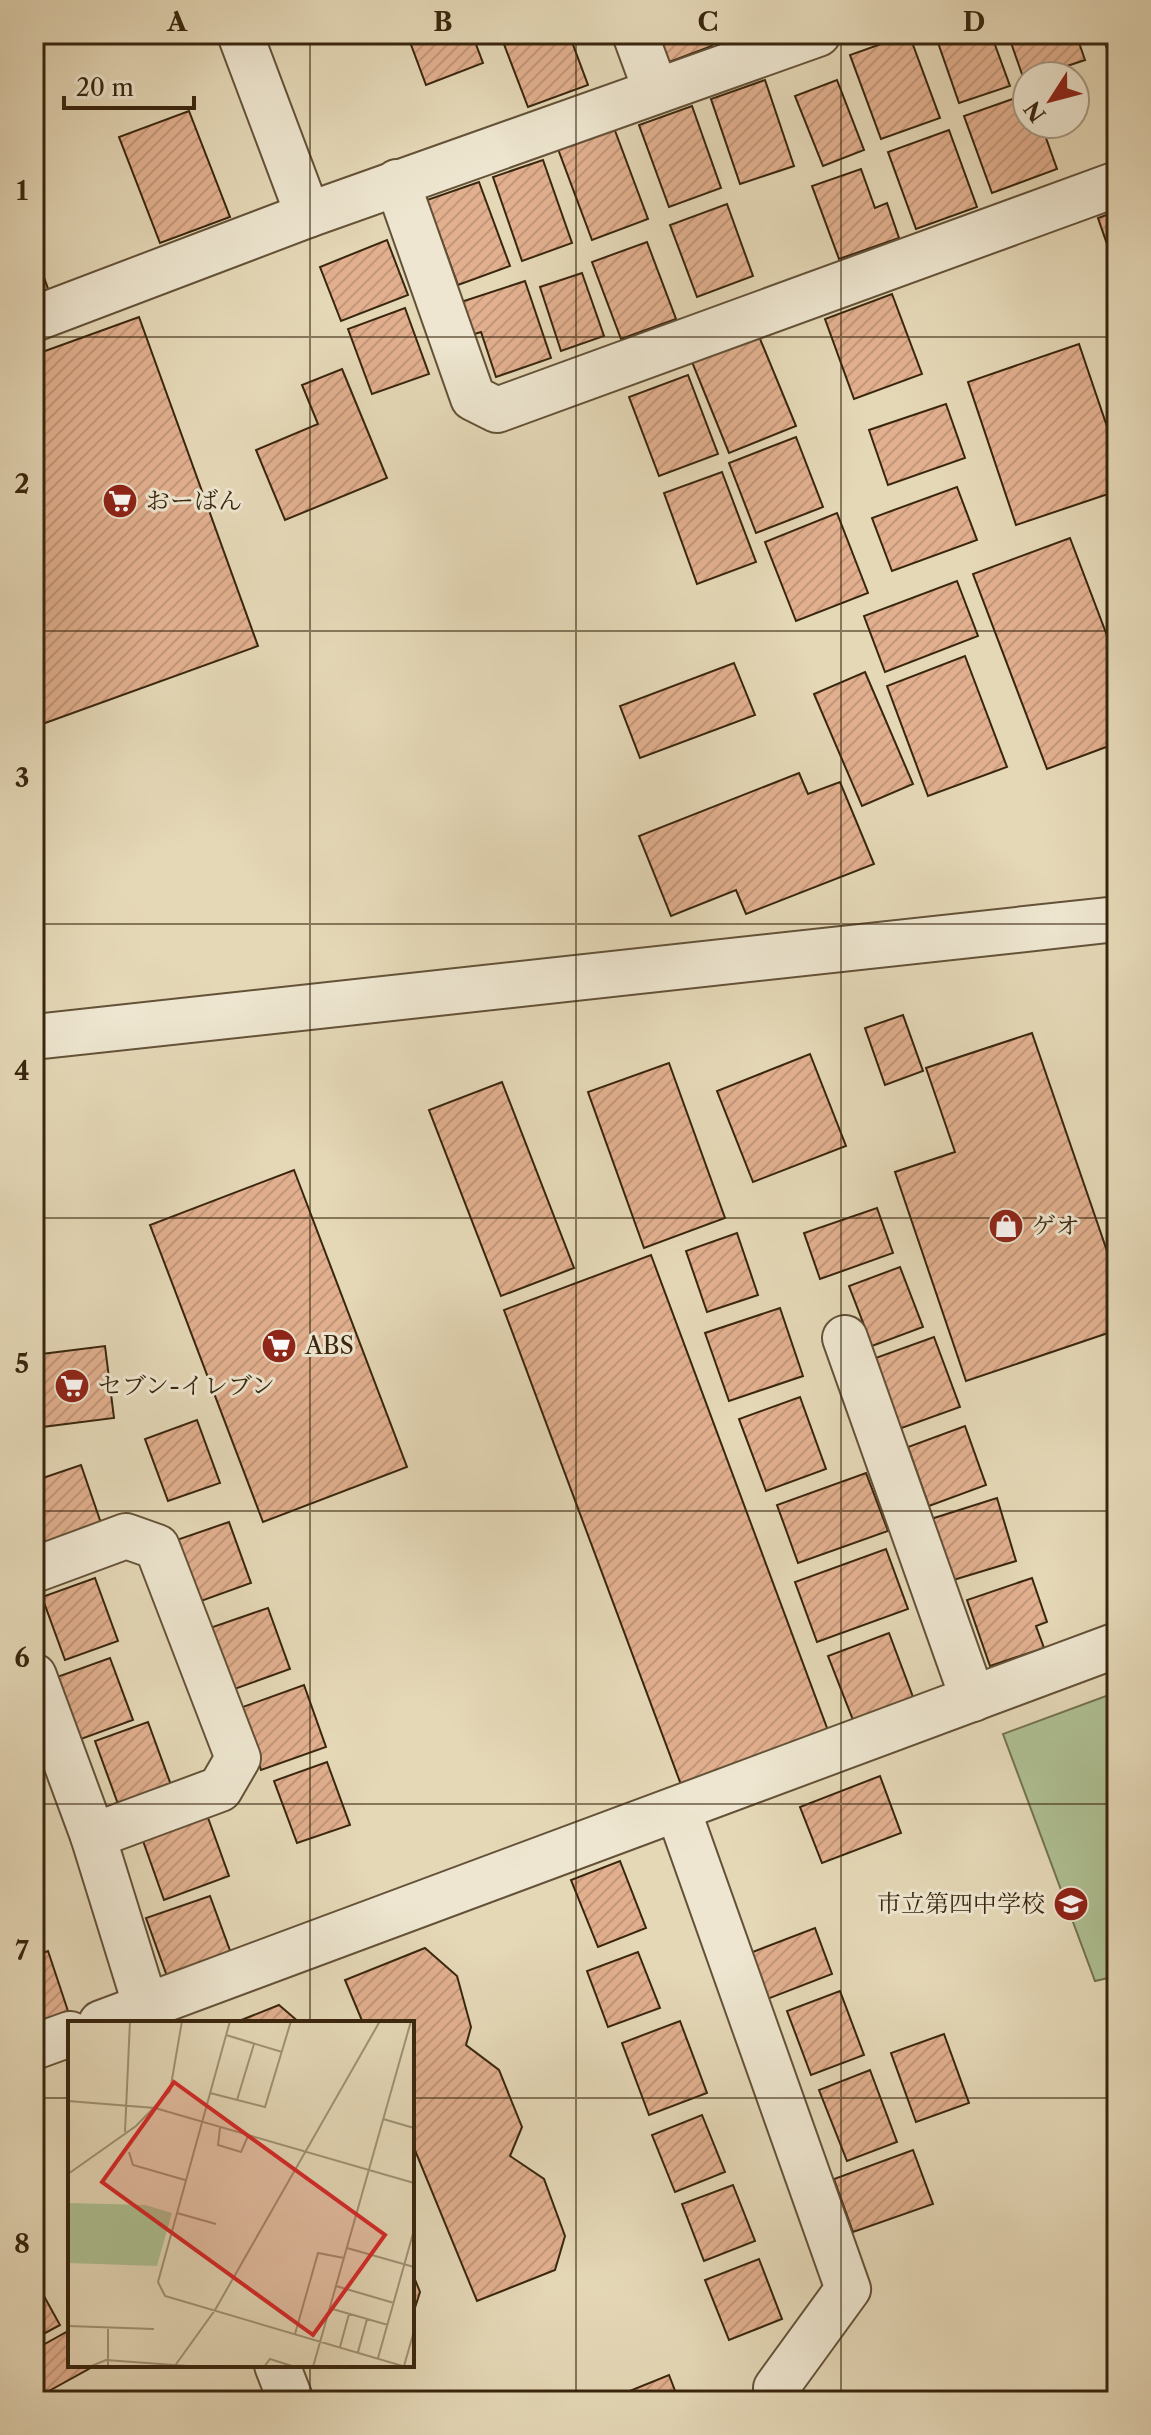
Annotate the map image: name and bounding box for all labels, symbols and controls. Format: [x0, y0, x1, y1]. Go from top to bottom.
text: A [166, 6, 188, 38]
text: B [433, 6, 453, 38]
text: C [698, 6, 718, 38]
text: D [963, 6, 985, 38]
scale bar [64, 60, 194, 110]
north arrow [1011, 60, 1091, 140]
text: 20 m [76, 73, 134, 102]
text: N [1019, 96, 1052, 127]
text: 1 [16, 175, 28, 207]
text: 2 [14, 468, 30, 500]
supermarket icon: おーばん [101, 482, 139, 520]
place label: おーばん [146, 486, 242, 515]
text: 3 [15, 762, 29, 794]
text: 4 [14, 1055, 30, 1087]
shop icon: ゲオ [987, 1207, 1025, 1245]
place label: ゲオ [1032, 1211, 1080, 1240]
supermarket icon: ABS [260, 1327, 298, 1365]
place label: ABS [304, 1331, 354, 1360]
text: 5 [15, 1348, 29, 1380]
supermarket icon: セブン-イレブン [53, 1367, 91, 1405]
place label: セブン-イレブン [98, 1371, 275, 1400]
text: 6 [14, 1642, 30, 1674]
school or university icon: 市立第四中学校 [1052, 1885, 1090, 1923]
place label: 市立第四中学校 [877, 1889, 1045, 1918]
text: 7 [15, 1935, 29, 1967]
inset map [68, 2021, 414, 2367]
text: 8 [14, 2228, 30, 2260]

